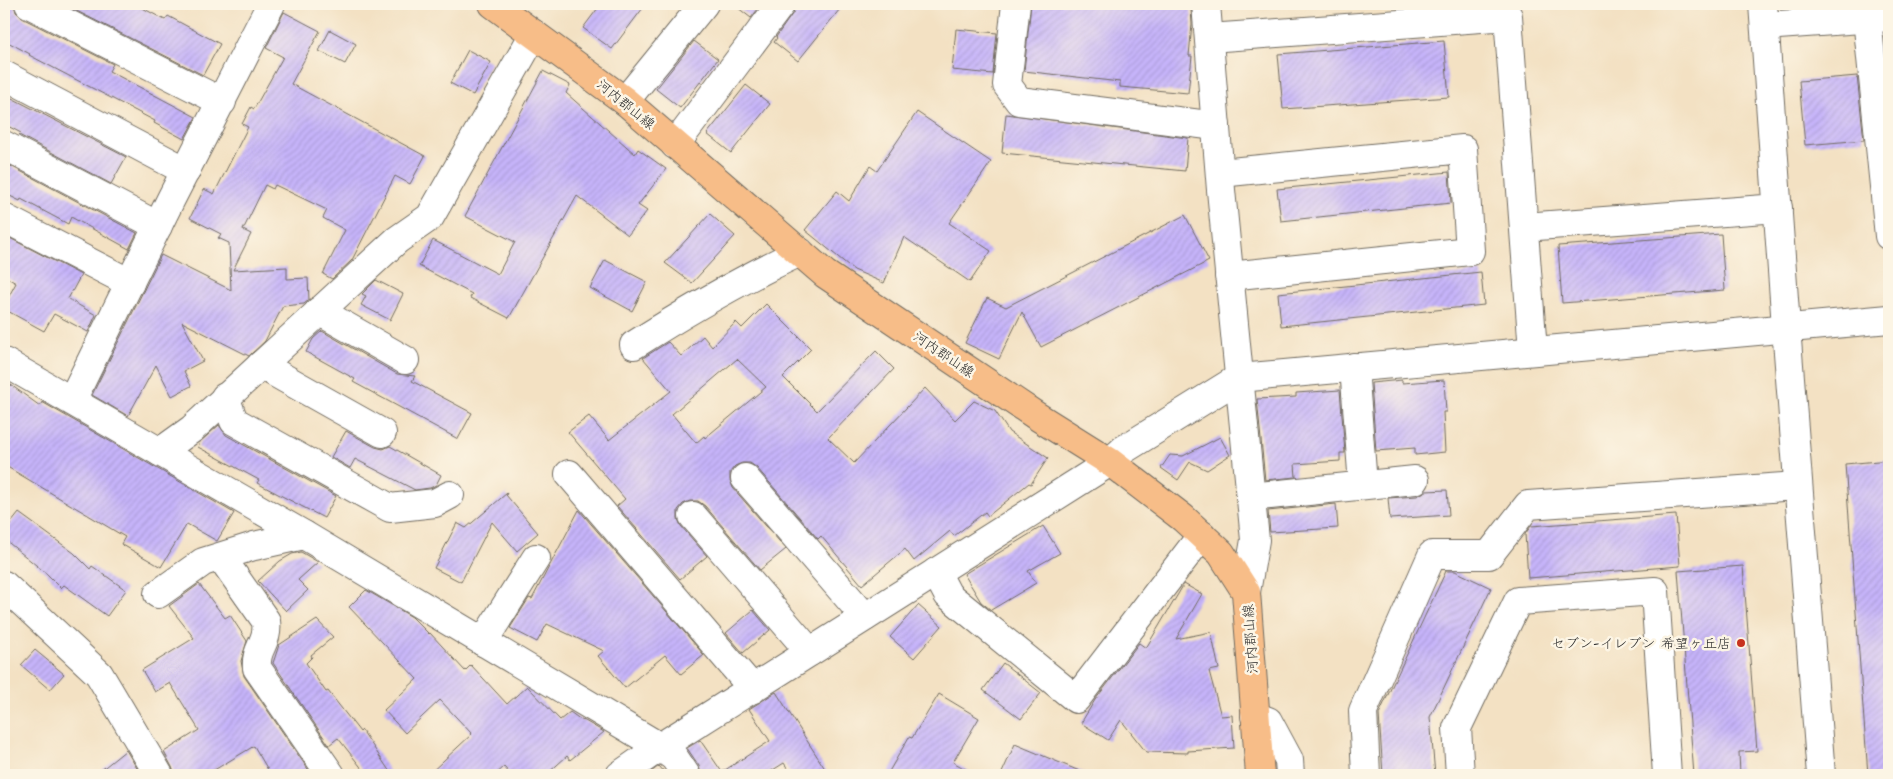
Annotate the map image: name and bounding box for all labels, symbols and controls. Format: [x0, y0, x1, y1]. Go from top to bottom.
street label: 河内郡山線 [591, 74, 659, 135]
street label: 河内郡山線 [908, 326, 979, 384]
street label: 河内郡山線 [1238, 603, 1264, 675]
place label: セブン-イレブン 希望ヶ丘店 [1551, 633, 1731, 655]
marker: セブン-イレブン 希望ヶ丘店 [1735, 637, 1747, 649]

